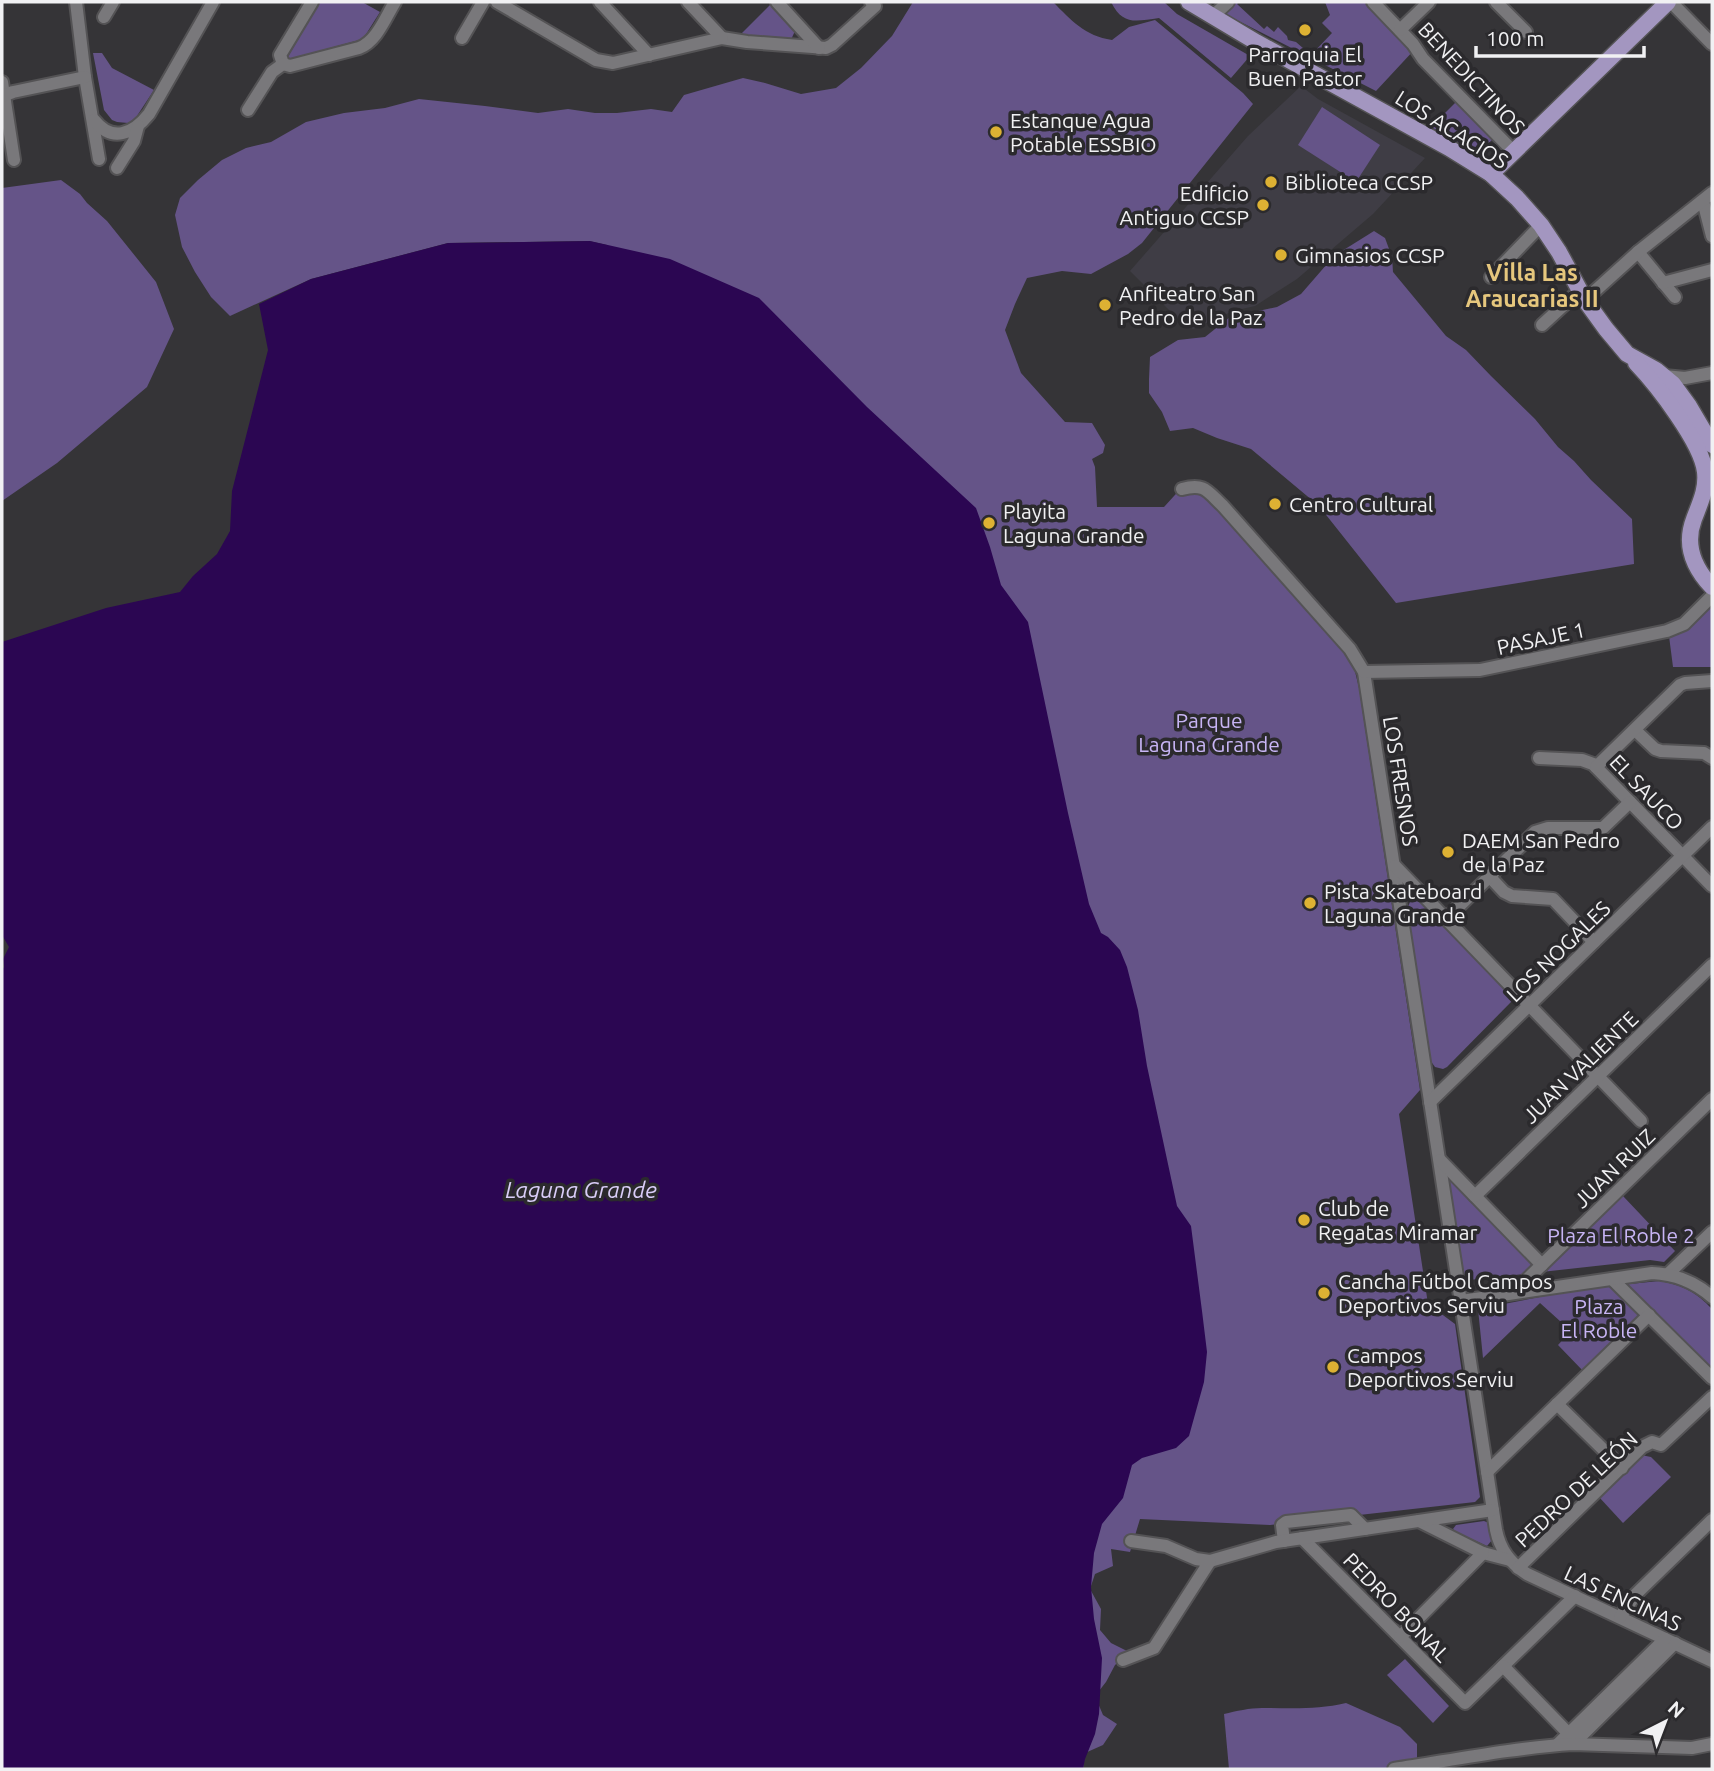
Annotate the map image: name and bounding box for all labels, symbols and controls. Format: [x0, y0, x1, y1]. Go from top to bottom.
scale bar [1476, 14, 1644, 58]
street label: BENEDICTINOS [1414, 17, 1530, 139]
marker: Parroquia El Buen Pastor [1297, 22, 1313, 38]
text: 100 m [1486, 26, 1544, 50]
place label: Parroquia El Buen Pastor [1248, 42, 1362, 90]
street label: LOS ACACIOS [1391, 85, 1513, 173]
place label: Estanque Agua Potable ESSBIO [1010, 108, 1157, 156]
marker: Estanque Agua Potable ESSBIO [988, 124, 1004, 140]
place label: Biblioteca CCSP [1285, 170, 1433, 194]
marker: Biblioteca CCSP [1263, 174, 1279, 190]
place label: Edificio Antiguo CCSP [1120, 181, 1249, 229]
marker: Edificio Antiguo CCSP [1255, 197, 1271, 213]
place label: Gimnasios CCSP [1295, 243, 1445, 267]
marker: Gimnasios CCSP [1273, 247, 1289, 263]
district label: Villa Las Araucarias II [1465, 260, 1599, 311]
place label: Anfiteatro San Pedro de la Paz [1119, 281, 1263, 329]
marker: Anfiteatro San Pedro de la Paz [1097, 297, 1113, 313]
place label: Centro Cultural [1289, 492, 1433, 516]
marker: Centro Cultural [1267, 496, 1283, 512]
place label: Playita Laguna Grande [1003, 499, 1145, 547]
marker: Playita Laguna Grande [981, 515, 997, 531]
street label: PASAJE 1 [1495, 617, 1587, 659]
park label: Parque Laguna Grande [1138, 708, 1280, 756]
street label: LOS FRESNOS [1379, 714, 1423, 848]
street label: EL SAUCO [1605, 749, 1689, 835]
place label: DAEM San Pedro de la Paz [1462, 828, 1620, 876]
marker: DAEM San Pedro de la Paz [1440, 844, 1456, 860]
place label: Pista Skateboard Laguna Grande [1324, 879, 1482, 927]
marker: Pista Skateboard Laguna Grande [1302, 895, 1318, 911]
street label: LOS NOGALES [1501, 896, 1615, 1006]
street label: JUAN VALIENTE [1518, 1006, 1642, 1128]
street label: JUAN RUIZ [1569, 1124, 1659, 1212]
water label: Laguna Grande [505, 1177, 657, 1202]
place label: Club de Regatas Miramar [1318, 1196, 1477, 1244]
marker: Club de Regatas Miramar [1296, 1212, 1312, 1228]
park label: Plaza El Roble 2 [1547, 1223, 1695, 1247]
place label: Cancha Fútbol Campos Deportivos Serviu [1338, 1269, 1552, 1317]
marker: Cancha Fútbol Campos Deportivos Serviu [1316, 1285, 1332, 1301]
park label: Plaza El Roble [1561, 1294, 1637, 1342]
place label: Campos Deportivos Serviu [1347, 1343, 1514, 1391]
marker: Campos Deportivos Serviu [1325, 1359, 1341, 1375]
street label: PEDRO DE LEÓN [1510, 1426, 1642, 1552]
street label: PEDRO BONAL [1339, 1547, 1455, 1667]
street label: LAS ENCINAS [1561, 1560, 1685, 1636]
north arrow [1630, 1687, 1700, 1757]
text: N [1664, 1696, 1689, 1722]

